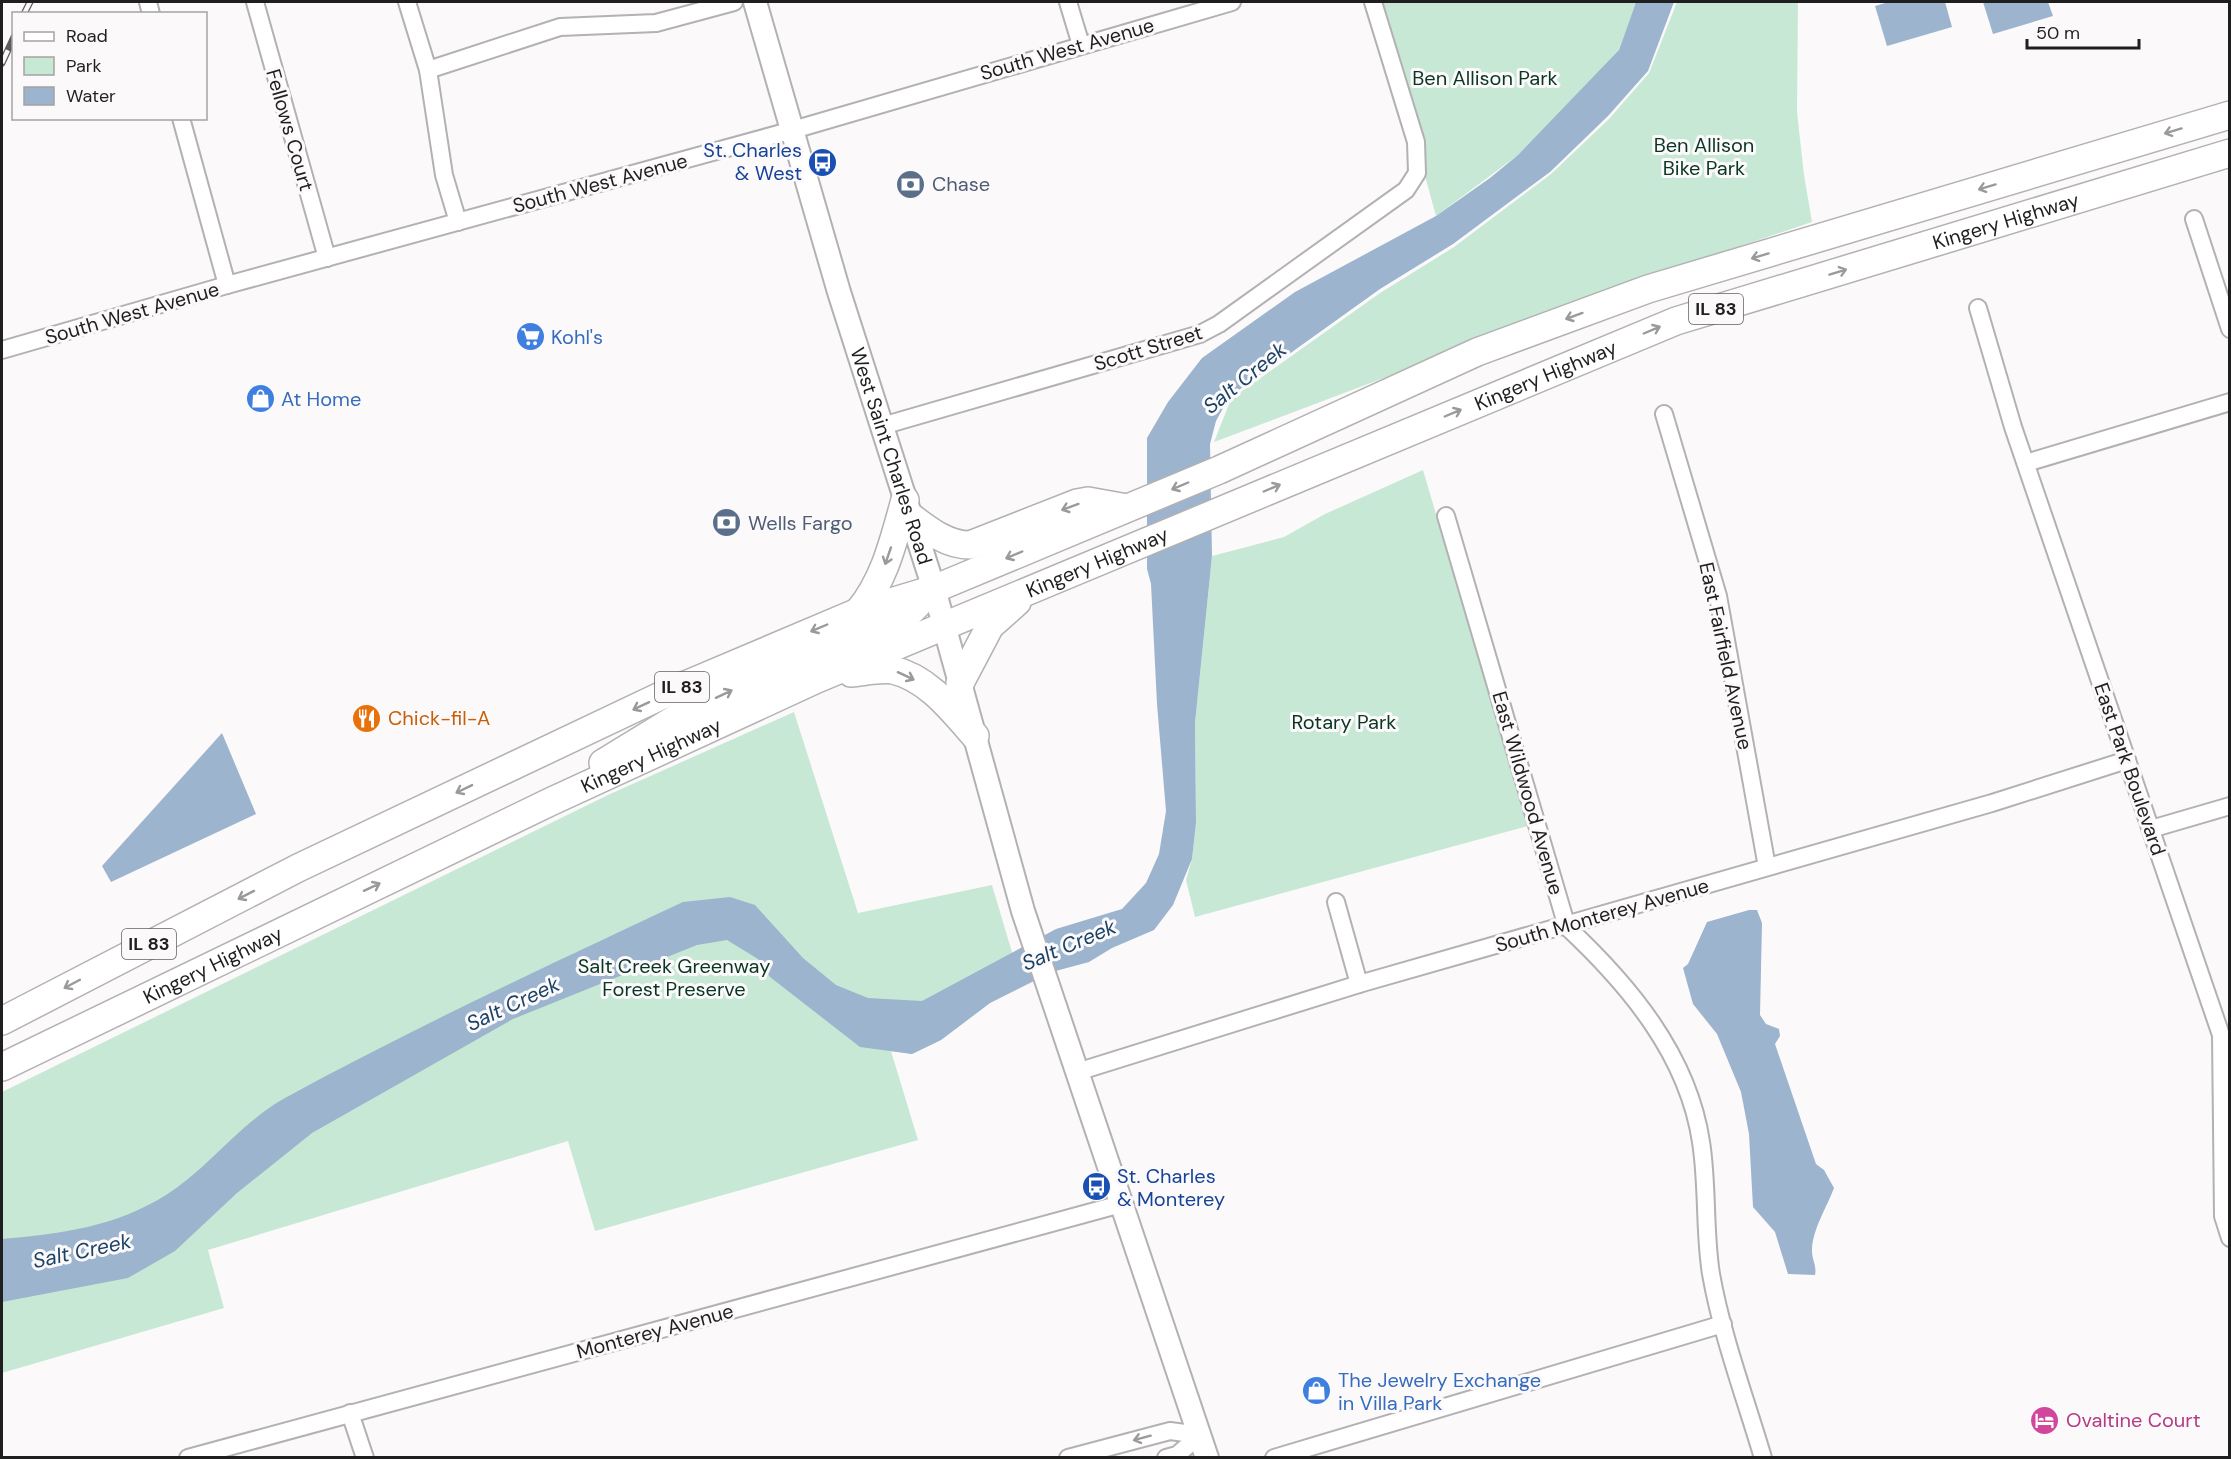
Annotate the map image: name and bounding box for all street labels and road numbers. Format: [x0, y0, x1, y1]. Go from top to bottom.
street label: South West Avenue [977, 12, 1157, 86]
street label: Fellows Court [260, 66, 320, 194]
street label: South West Avenue [510, 147, 690, 219]
street label: Kingery Highway [1930, 187, 2082, 255]
street label: South West Avenue [42, 276, 222, 350]
road number: IL 83 [1689, 294, 1743, 324]
street label: Scott Street [1091, 319, 1206, 377]
street label: Kingery Highway [1471, 334, 1621, 417]
street label: West Saint Charles Road [845, 344, 938, 568]
street label: Kingery Highway [1022, 521, 1172, 603]
street label: East Fairfield Avenue [1693, 560, 1759, 752]
road number: IL 83 [655, 672, 709, 702]
street label: East Park Boulevard [2088, 679, 2172, 859]
street label: East Wildwood Avenue [1486, 688, 1570, 898]
street label: Kingery Highway [577, 712, 725, 799]
street label: South Monterey Avenue [1492, 872, 1712, 958]
street label: Kingery Highway [139, 920, 287, 1010]
road number: IL 83 [122, 929, 176, 959]
street label: Monterey Avenue [574, 1298, 736, 1364]

